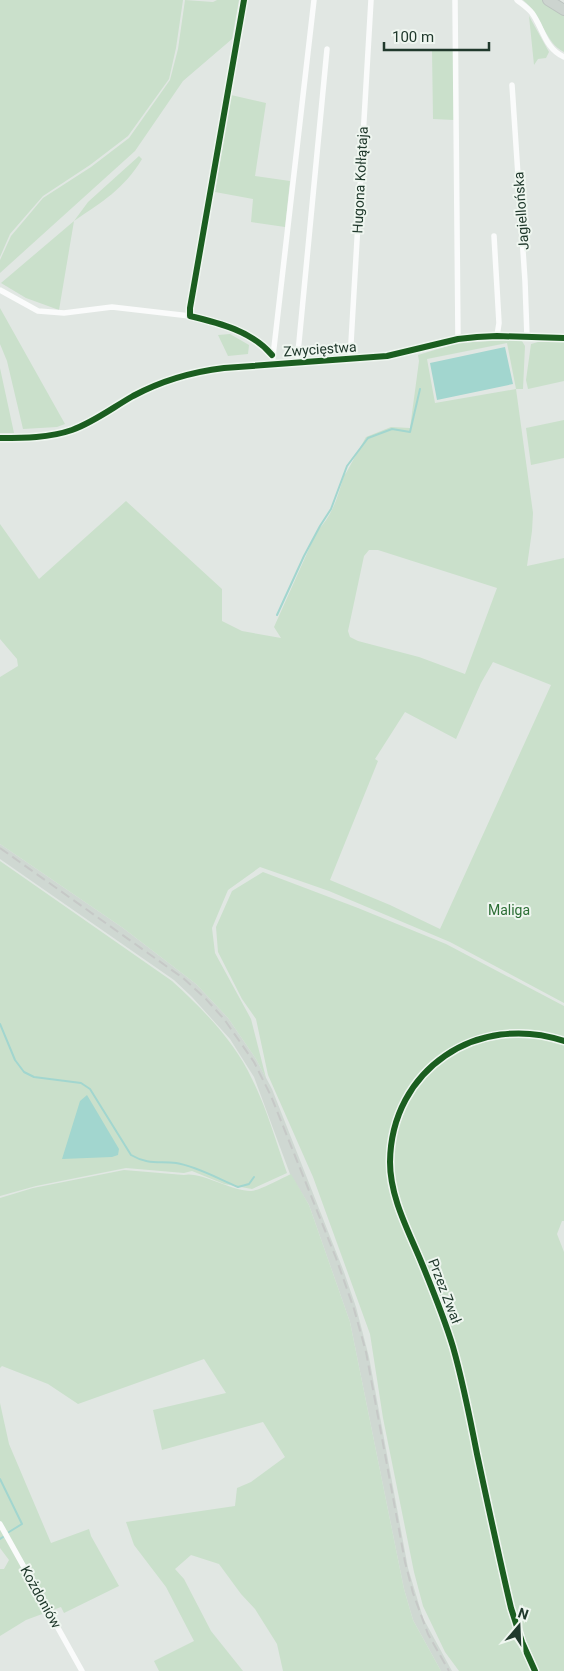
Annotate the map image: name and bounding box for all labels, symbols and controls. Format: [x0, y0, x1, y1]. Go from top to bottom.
scale bar [384, 20, 489, 52]
text: 100 m [392, 28, 434, 46]
street label: Hugona Kołłątaja [349, 126, 371, 234]
street label: Jagiellońska [510, 171, 532, 251]
street label: Zwycięstwa [283, 338, 357, 360]
park label: Maliga [488, 902, 530, 918]
street label: Przez Zwał [425, 1256, 465, 1326]
street label: Kożdoniów [17, 1563, 65, 1631]
north arrow [494, 1601, 544, 1651]
text: N [516, 1605, 531, 1623]

